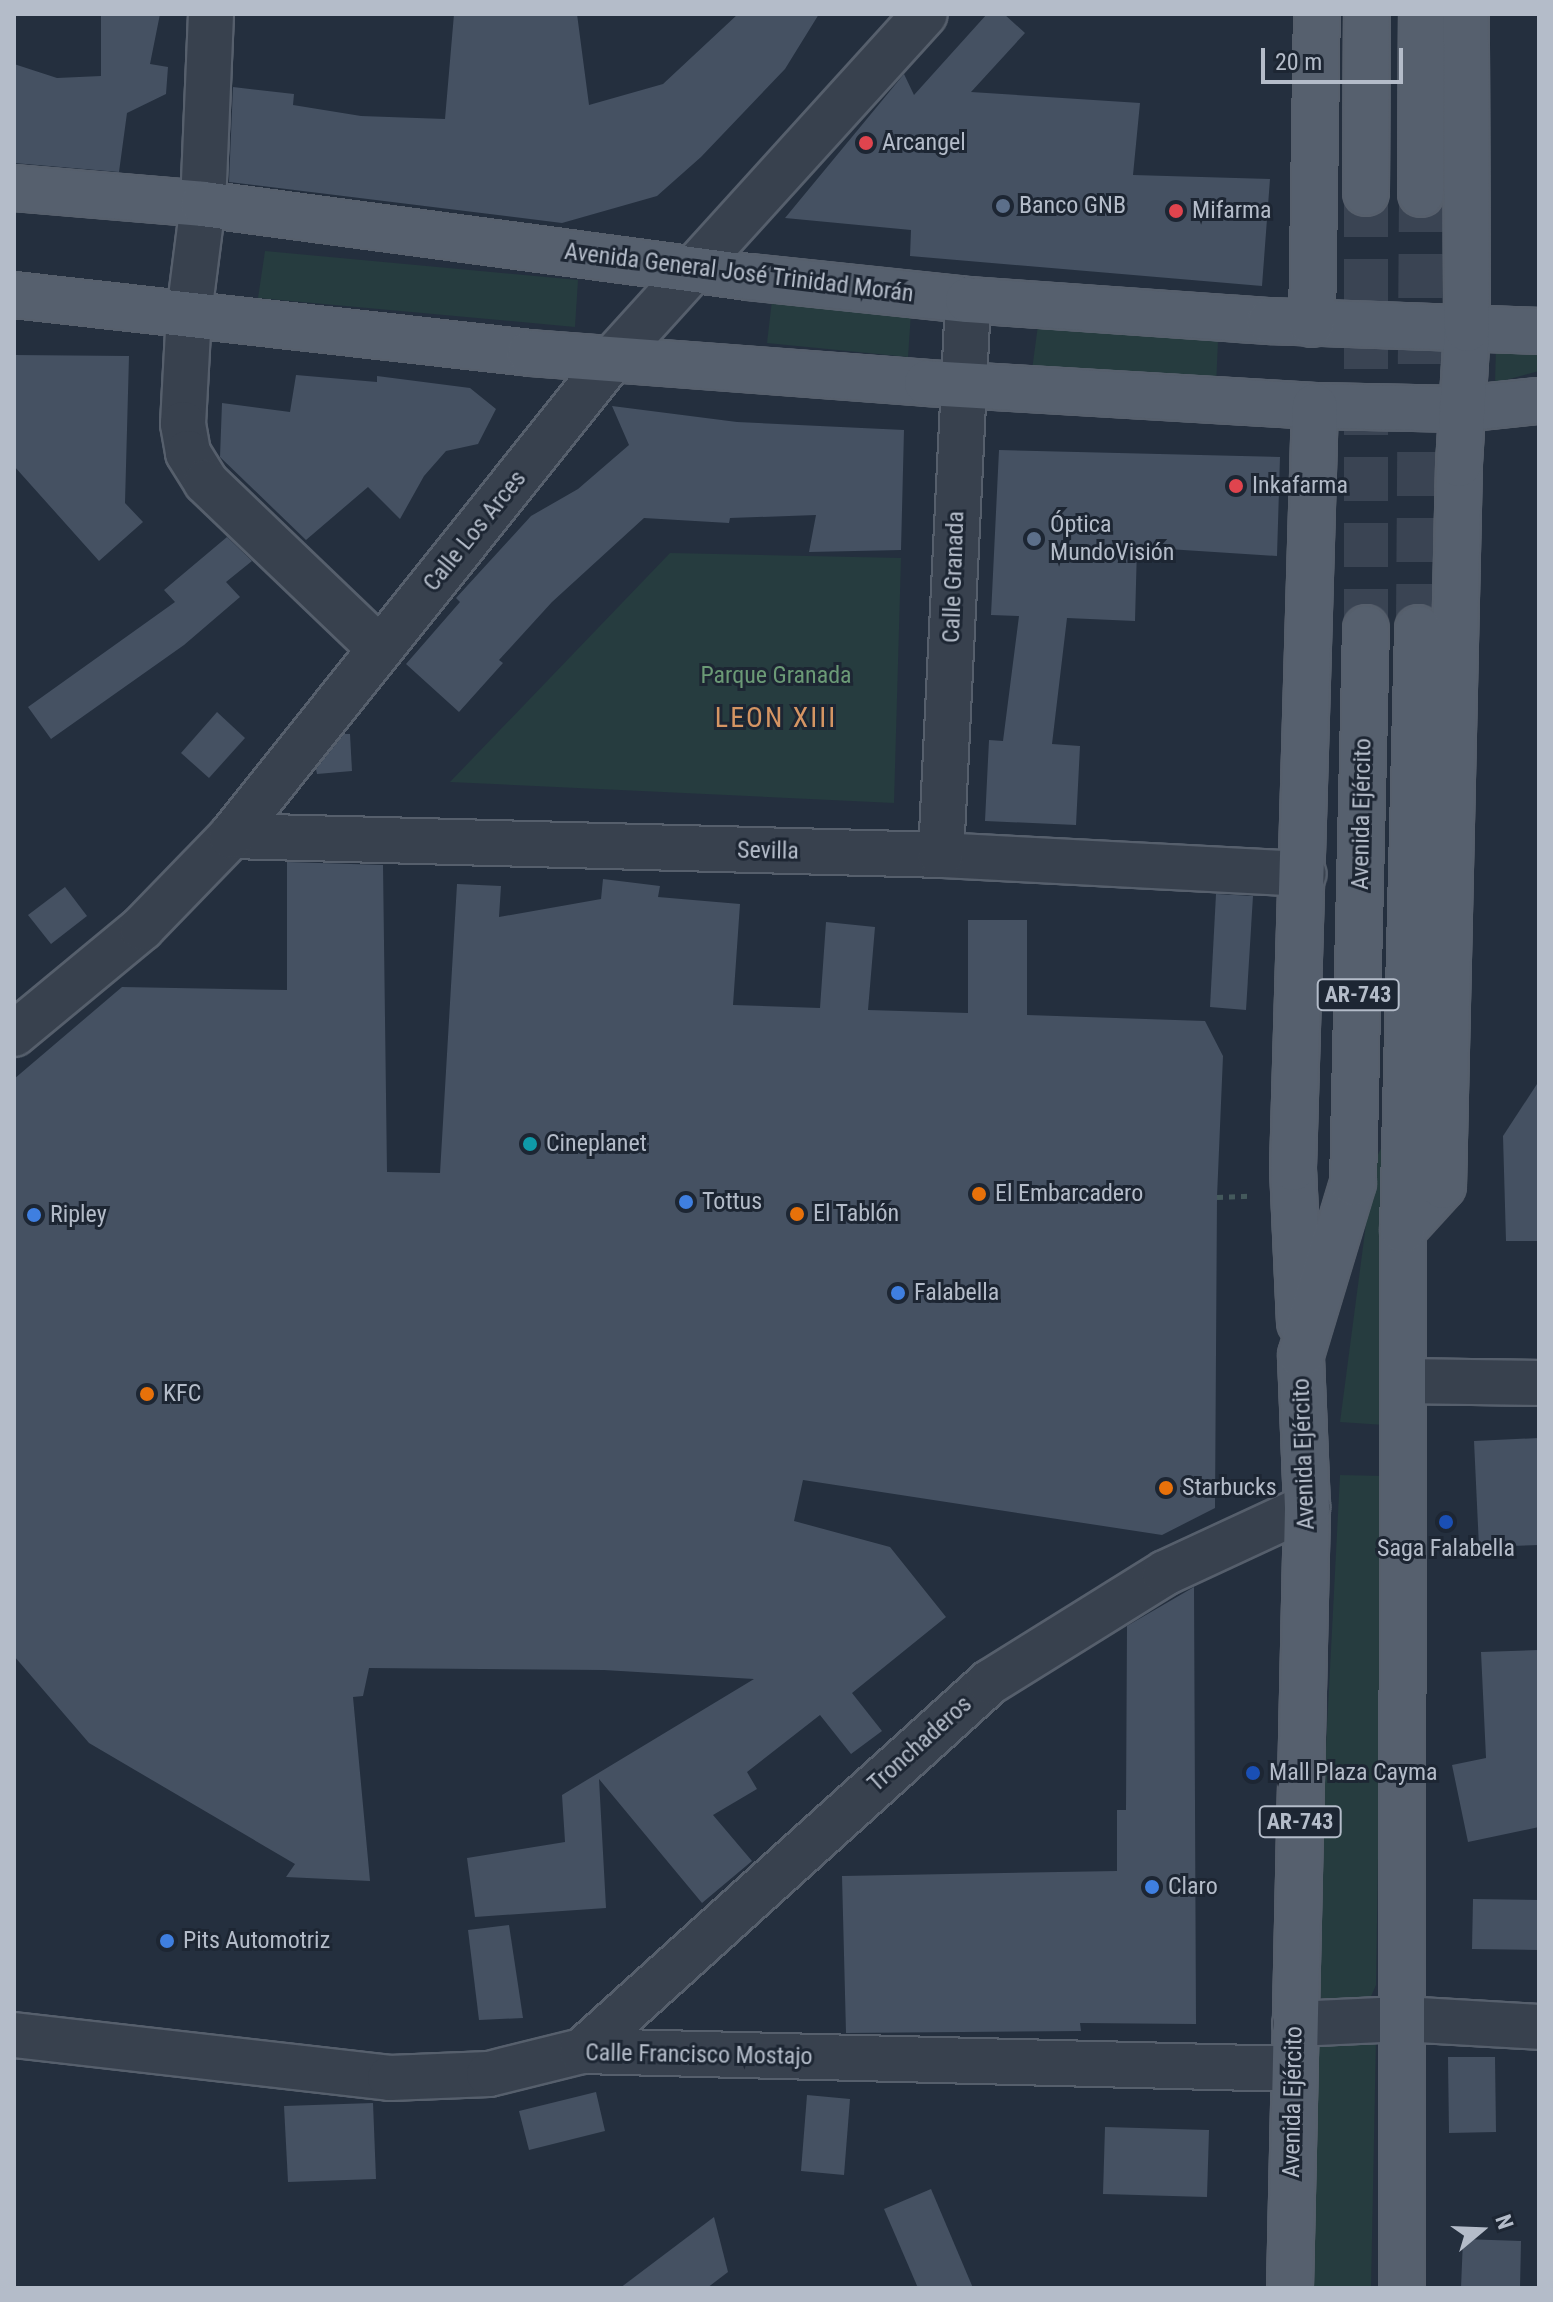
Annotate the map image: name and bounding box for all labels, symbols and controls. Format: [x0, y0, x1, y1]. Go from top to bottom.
scale bar [1265, 32, 1407, 82]
text: 20 m [1275, 48, 1322, 76]
place label: Arcangel [882, 129, 966, 157]
marker: Arcangel [857, 134, 875, 152]
place label: Banco GNB [1019, 192, 1126, 220]
marker: Banco GNB [994, 197, 1012, 215]
place label: Mifarma [1192, 197, 1272, 225]
marker: Mifarma [1167, 202, 1185, 220]
street label: Avenida General José Trinidad Morán [562, 237, 916, 309]
street label: Calle Los Arces [418, 465, 532, 597]
place label: Inkafarma [1252, 472, 1348, 500]
marker: Inkafarma [1227, 477, 1245, 495]
street label: Calle Granada [937, 511, 971, 643]
place label: Óptica MundoVisión [1050, 511, 1174, 567]
marker: Óptica MundoVisión [1025, 530, 1043, 548]
park label: Parque Granada [700, 662, 852, 690]
district label: LEON XIII [715, 701, 837, 735]
street label: Avenida Ejército [1346, 738, 1378, 890]
street label: Sevilla [737, 836, 799, 866]
road number: AR-743 [1316, 977, 1400, 1013]
place label: Cineplanet [546, 1130, 647, 1158]
marker: Cineplanet [521, 1135, 539, 1153]
place label: El Embarcadero [995, 1180, 1143, 1208]
marker: El Embarcadero [970, 1185, 988, 1203]
place label: Tottus [702, 1188, 762, 1216]
marker: Tottus [677, 1193, 695, 1211]
place label: El Tablón [813, 1200, 900, 1228]
place label: Ripley [50, 1201, 107, 1229]
marker: El Tablón [788, 1205, 806, 1223]
marker: Ripley [25, 1206, 43, 1224]
place label: Falabella [914, 1279, 999, 1307]
marker: Falabella [889, 1284, 907, 1302]
street label: Avenida Ejército [1287, 1378, 1321, 1530]
place label: KFC [163, 1380, 201, 1408]
marker: KFC [138, 1385, 156, 1403]
place label: Starbucks [1182, 1474, 1277, 1502]
marker: Starbucks [1157, 1479, 1175, 1497]
marker: Saga Falabella [1437, 1513, 1455, 1531]
place label: Saga Falabella [1377, 1535, 1515, 1563]
street label: Tronchaderos [862, 1690, 978, 1798]
place label: Mall Plaza Cayma [1269, 1759, 1437, 1787]
marker: Mall Plaza Cayma [1244, 1764, 1262, 1782]
road number: AR-743 [1258, 1804, 1342, 1840]
place label: Claro [1168, 1873, 1218, 1901]
marker: Claro [1143, 1878, 1161, 1896]
place label: Pits Automotriz [183, 1927, 330, 1955]
marker: Pits Automotriz [158, 1932, 176, 1950]
street label: Avenida Ejército [1277, 2026, 1309, 2178]
street label: Calle Francisco Mostajo [585, 2039, 813, 2071]
north arrow [1441, 2190, 1521, 2270]
text: N [1490, 2212, 1518, 2232]

